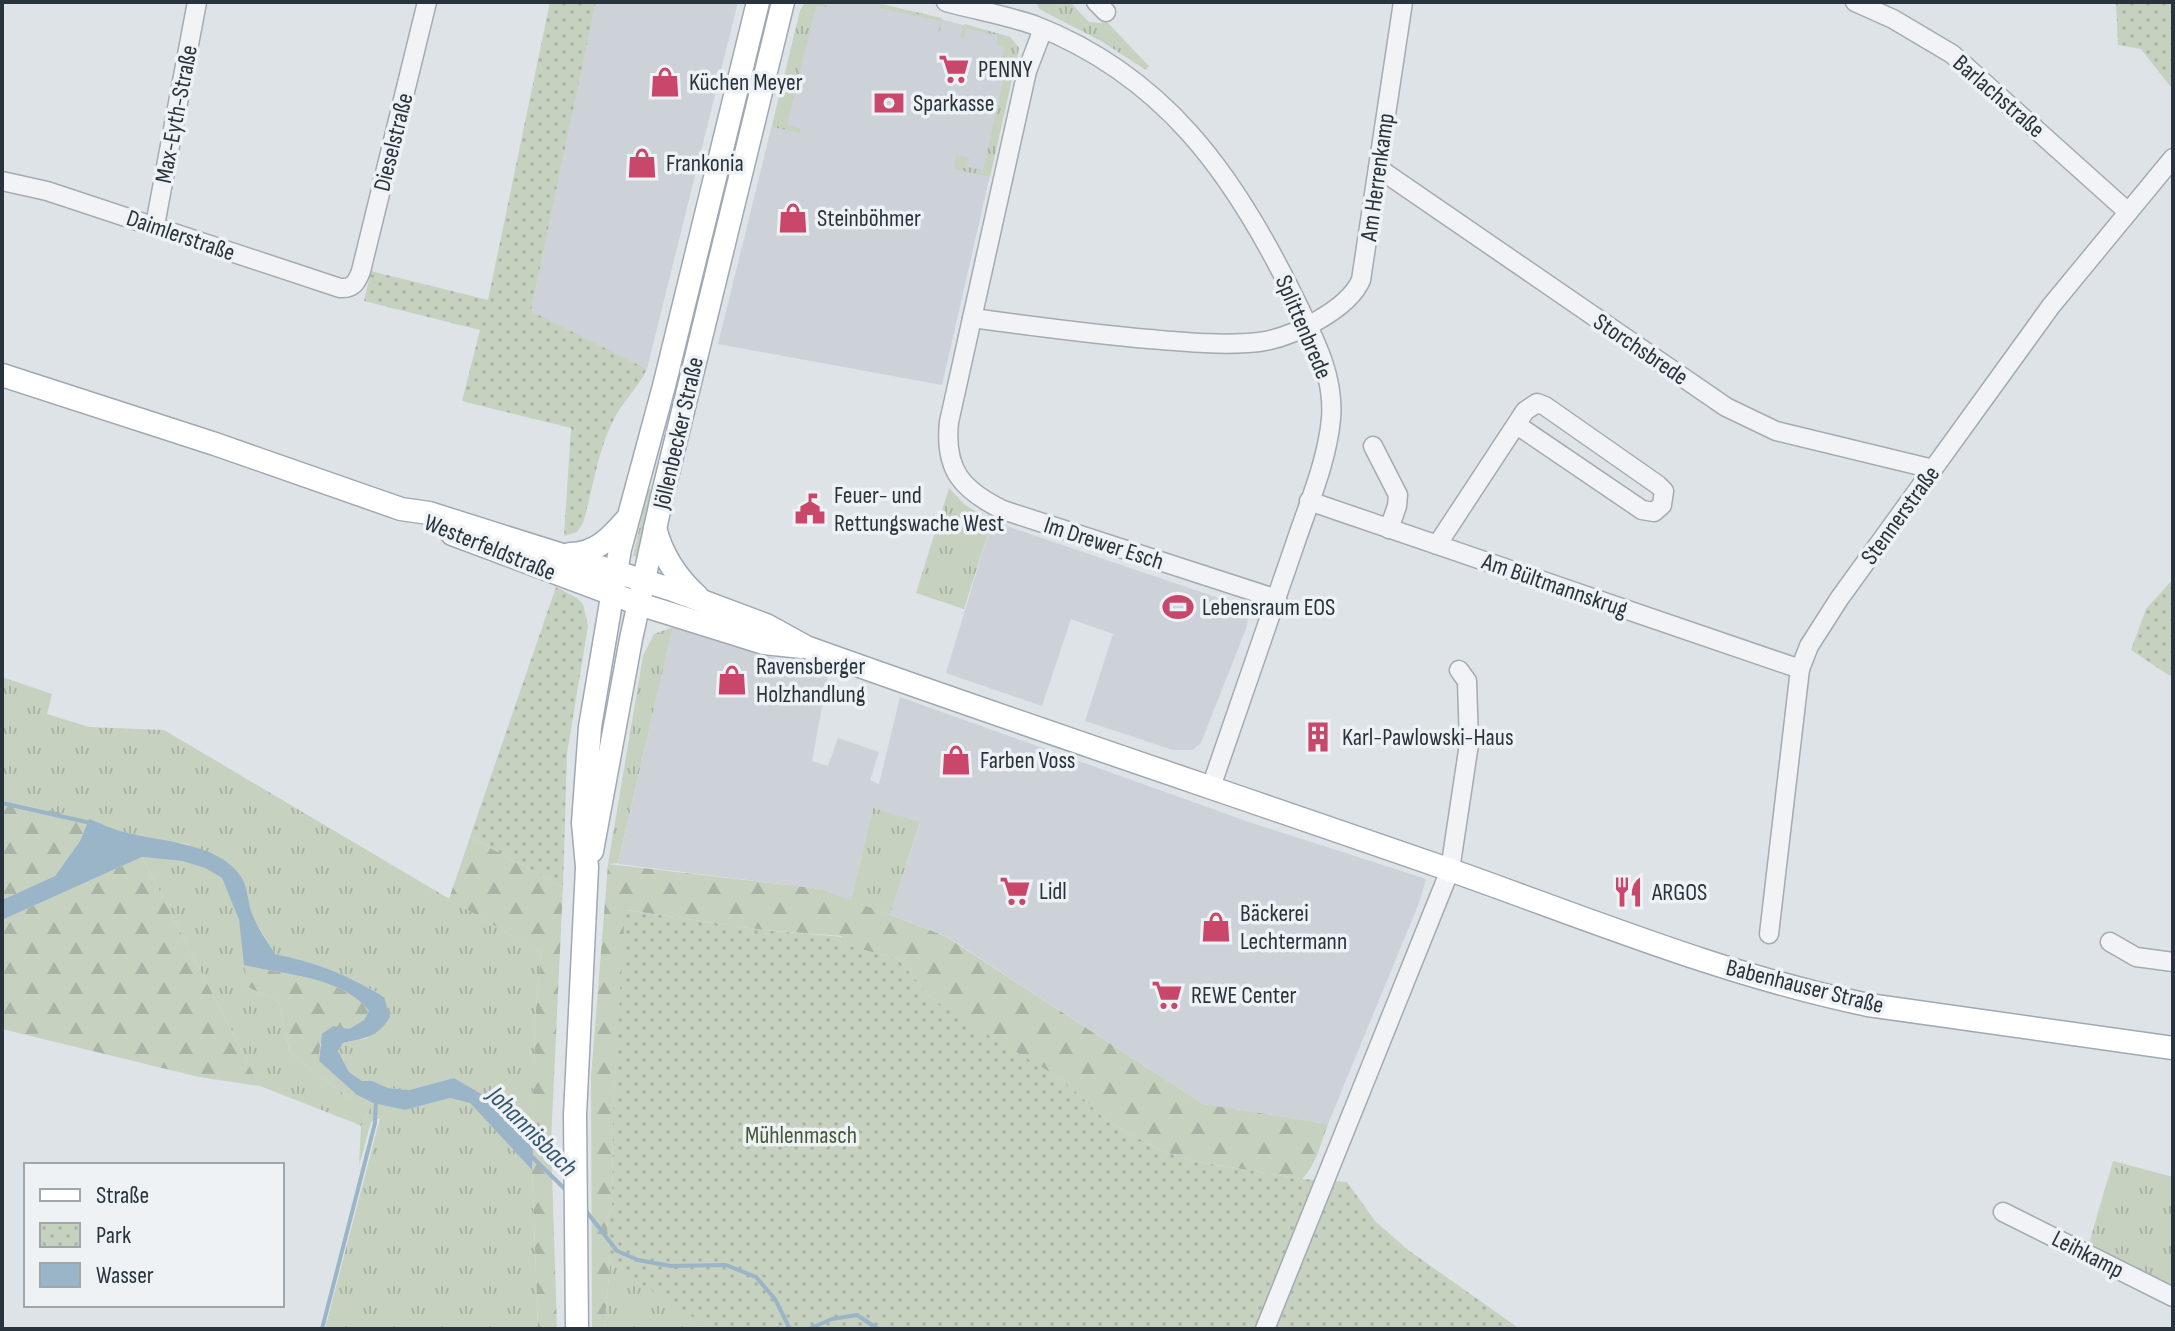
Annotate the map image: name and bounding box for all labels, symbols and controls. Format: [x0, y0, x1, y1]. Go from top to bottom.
street label: Max-Eyth-Straße [149, 43, 204, 186]
street label: Barlachstraße [1947, 49, 2050, 144]
supermarket icon: PENNY [937, 52, 971, 86]
place label: PENNY [978, 55, 1033, 84]
shop icon: Küchen Meyer [648, 65, 682, 99]
place label: Küchen Meyer [689, 68, 803, 97]
bank icon: Sparkasse [872, 86, 906, 120]
place label: Sparkasse [913, 89, 994, 118]
street label: Dieselstraße [367, 90, 420, 194]
street label: Am Herrenkamp [1354, 111, 1401, 244]
shop icon: Frankonia [625, 146, 659, 180]
place label: Frankonia [666, 149, 744, 178]
shop icon: Steinböhmer [776, 201, 810, 235]
street label: Daimlerstraße [123, 203, 239, 268]
place label: Steinböhmer [817, 204, 921, 233]
street label: Splittenbrede [1269, 271, 1338, 383]
street label: Storchsbrede [1588, 307, 1694, 392]
street label: Jöllenbecker Straße [647, 354, 710, 513]
street label: Stennerstraße [1855, 460, 1946, 570]
place label: Feuer- und Rettungswache West [834, 481, 1004, 538]
public building icon: Feuer- und Rettungswache West [793, 492, 827, 526]
street label: Westerfeldstraße [420, 508, 560, 587]
street label: Im Drewer Esch [1040, 511, 1167, 576]
street label: Am Bültmannskrug [1477, 547, 1631, 624]
sports icon: Lebensraum EOS [1161, 590, 1195, 624]
place label: Lebensraum EOS [1202, 593, 1335, 622]
place label: Ravensberger Holzhandlung [756, 652, 865, 709]
shop icon: Ravensberger Holzhandlung [715, 663, 749, 697]
building icon: Karl-Pawlowski-Haus [1301, 720, 1335, 754]
place label: Karl-Pawlowski-Haus [1342, 723, 1514, 752]
shop icon: Farben Voss [939, 743, 973, 777]
place label: Farben Voss [980, 746, 1075, 775]
supermarket icon: Lidl [998, 874, 1032, 908]
restaurant icon: ARGOS [1611, 875, 1645, 909]
place label: Lidl [1039, 877, 1067, 906]
place label: ARGOS [1651, 878, 1707, 907]
place label: Bäckerei Lechtermann [1240, 899, 1347, 956]
shop icon: Bäckerei Lechtermann [1199, 910, 1233, 944]
street label: Babenhauser Straße [1723, 953, 1887, 1020]
supermarket icon: REWE Center [1150, 978, 1184, 1012]
place label: REWE Center [1191, 981, 1297, 1010]
water label: Johannisbach [479, 1079, 584, 1184]
park label: Mühlenmasch [745, 1121, 857, 1150]
legend [24, 1163, 284, 1307]
text: Straße [96, 1181, 149, 1210]
text: Park [96, 1221, 131, 1250]
street label: Leihkamp [2047, 1224, 2129, 1285]
text: Wasser [96, 1261, 154, 1290]

